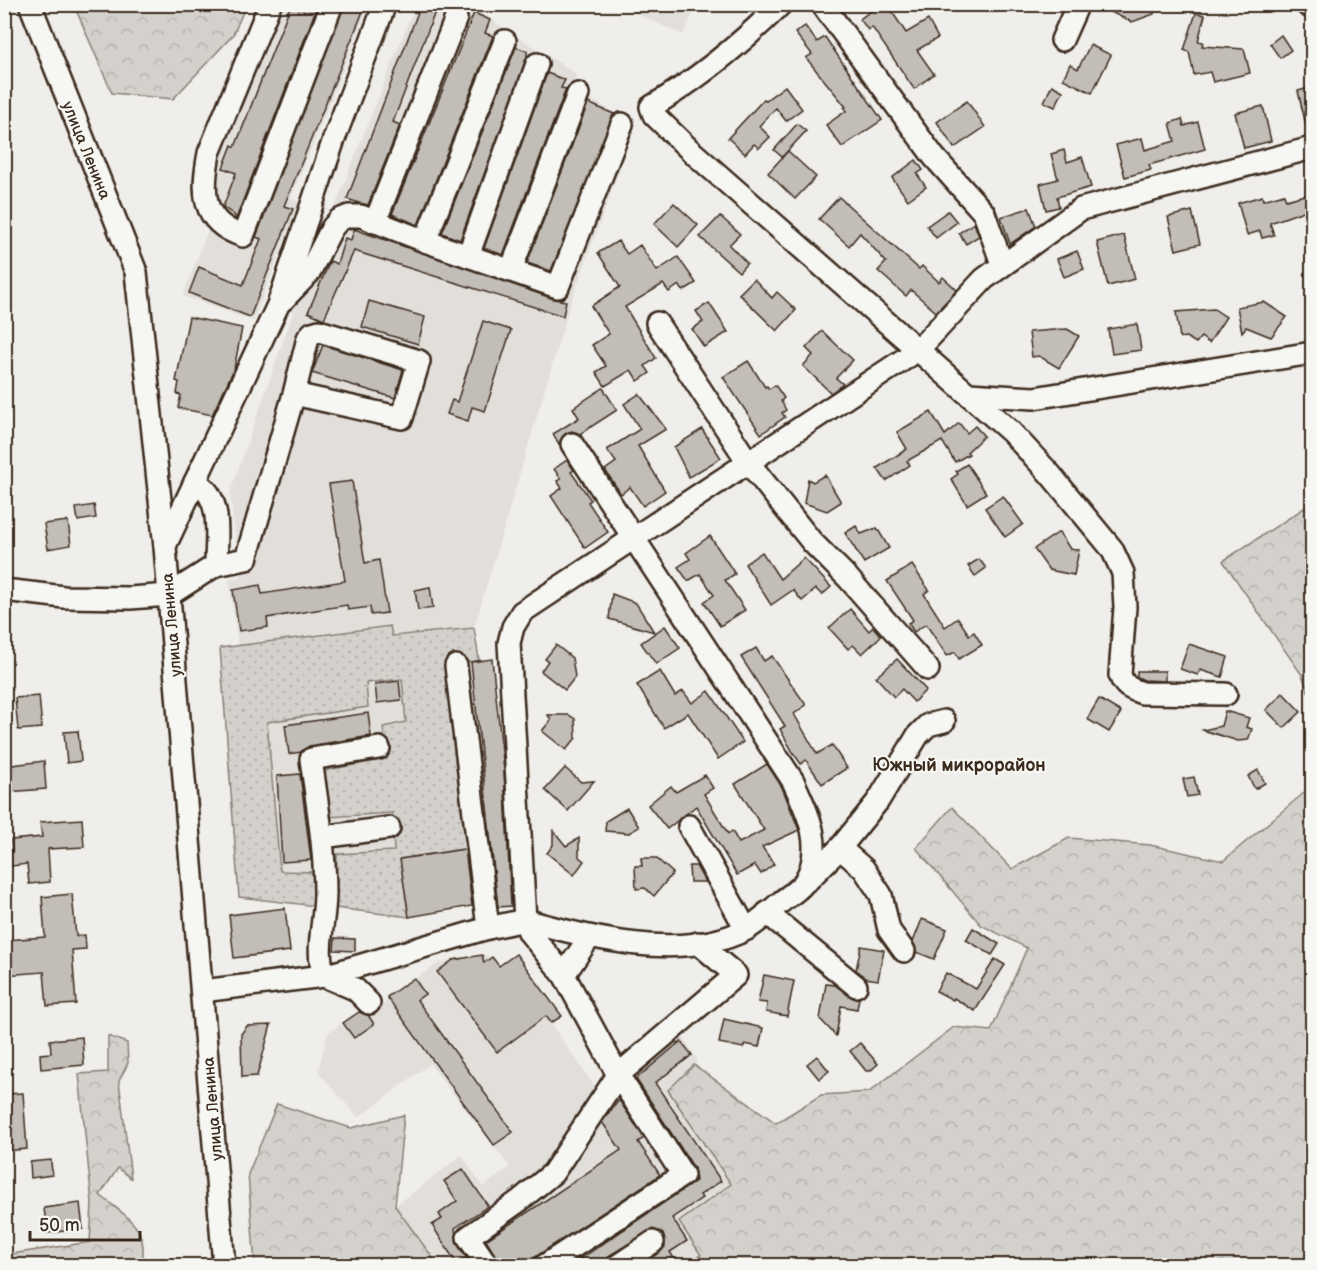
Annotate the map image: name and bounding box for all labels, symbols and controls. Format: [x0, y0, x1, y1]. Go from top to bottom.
street label: улица Ленина [57, 99, 114, 203]
street label: улица Ленина [158, 572, 186, 678]
district label: Южный микрорайон [872, 755, 1046, 776]
street label: улица Ленина [199, 1056, 227, 1162]
scale bar [30, 1204, 140, 1242]
text: 50 m [39, 1215, 80, 1236]

